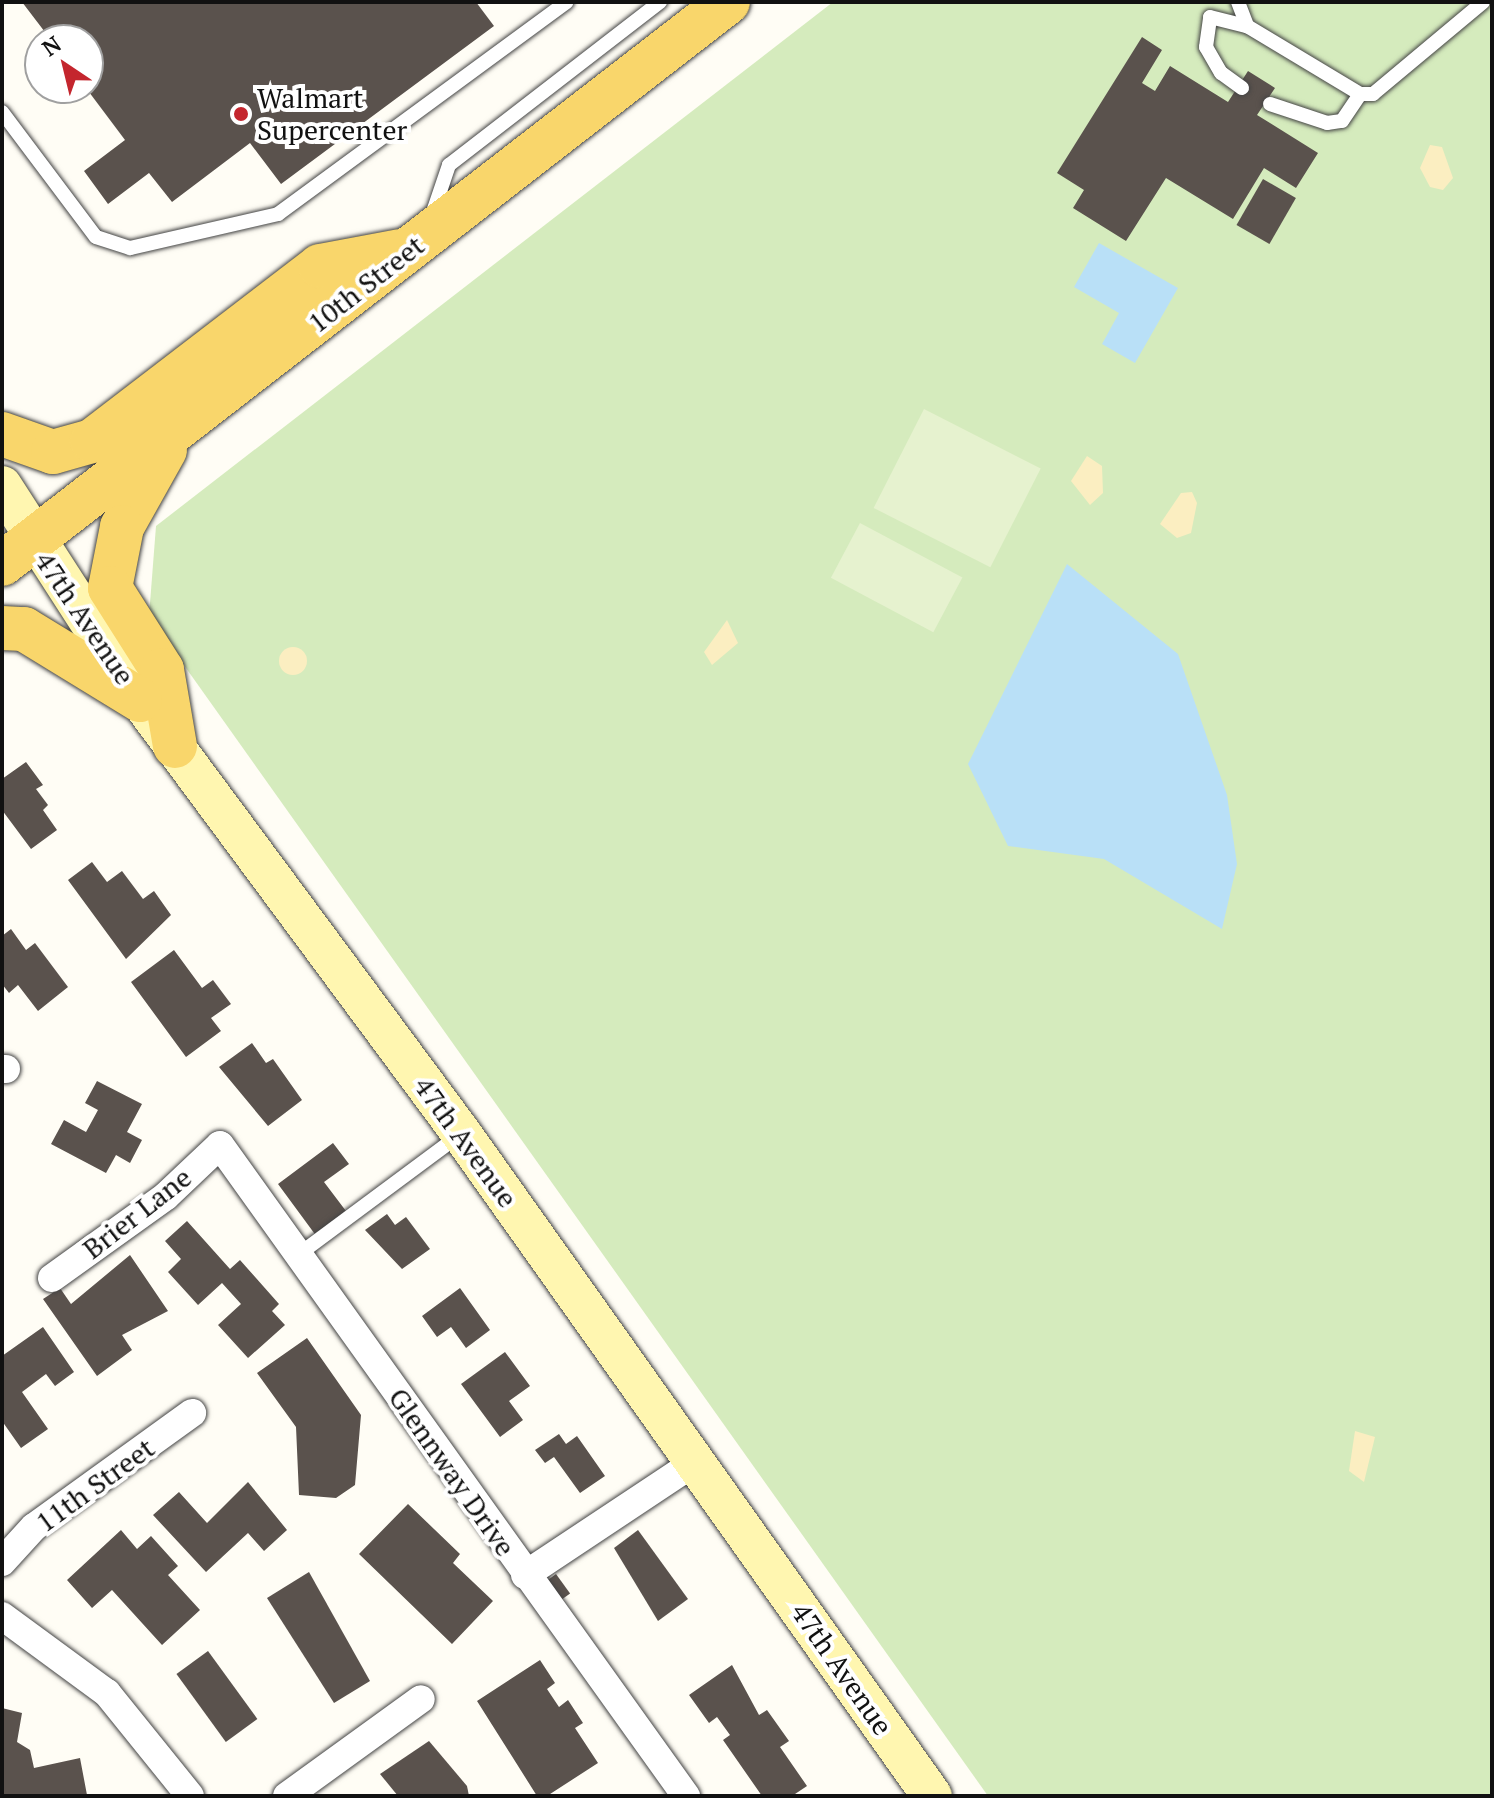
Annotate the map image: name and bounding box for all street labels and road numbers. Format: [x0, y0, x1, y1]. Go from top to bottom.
street label: 10th Street [301, 228, 431, 340]
street label: 47th Avenue [28, 545, 142, 691]
street label: 47th Avenue [407, 1070, 525, 1214]
street label: Brier Lane [76, 1160, 198, 1266]
street label: Glennway Drive [382, 1382, 522, 1562]
street label: 11th Street [29, 1431, 161, 1539]
street label: 47th Avenue [784, 1596, 900, 1742]

